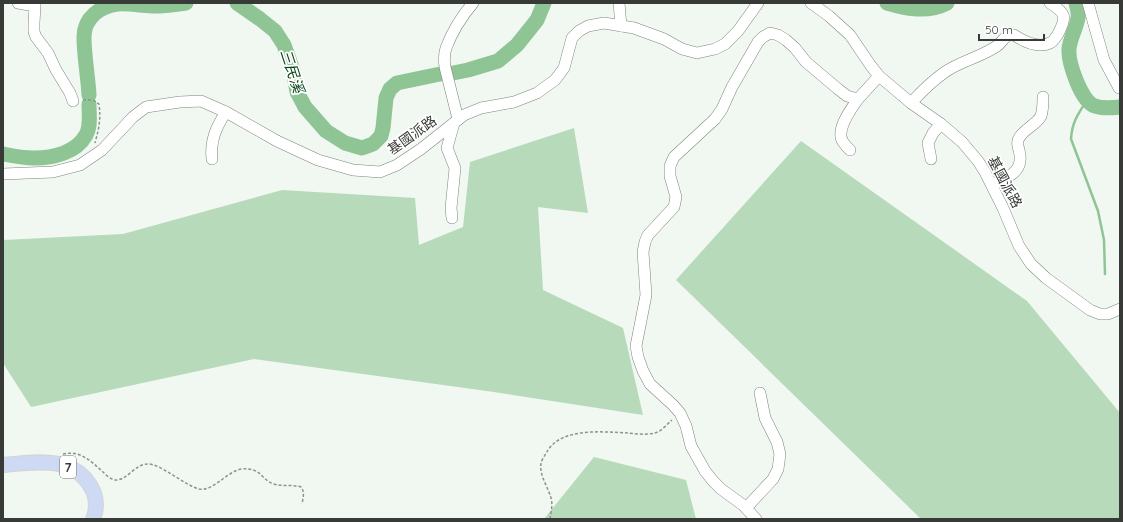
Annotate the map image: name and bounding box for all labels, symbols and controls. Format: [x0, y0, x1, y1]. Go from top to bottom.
scale bar [979, 16, 1044, 42]
text: 50 m [985, 22, 1013, 37]
water label: 三民溪 [276, 47, 309, 97]
street label: 基國派路 [384, 112, 440, 158]
street label: 基國派路 [984, 153, 1026, 211]
road number: 7 [60, 456, 76, 478]

